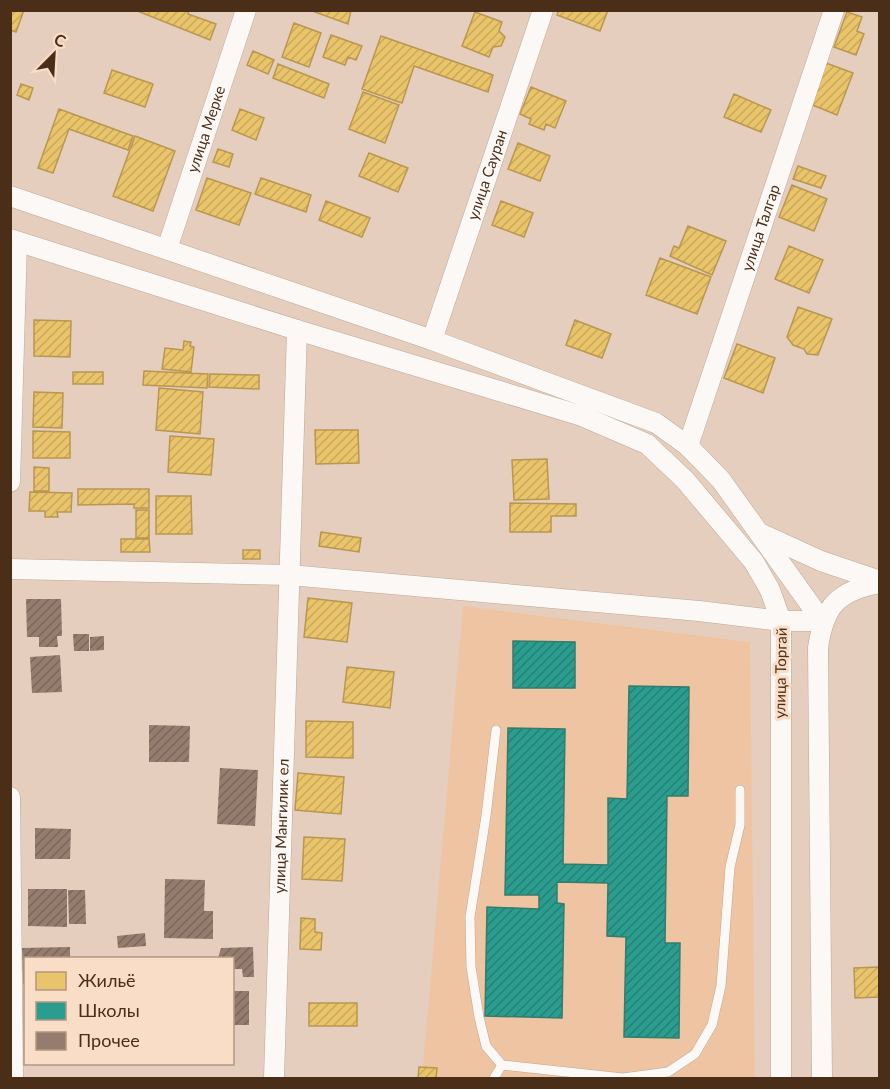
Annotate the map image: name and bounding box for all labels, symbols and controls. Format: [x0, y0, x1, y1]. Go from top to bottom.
north arrow [24, 24, 84, 84]
text: С [52, 29, 69, 51]
street label: улица Мерке [183, 83, 228, 175]
street label: улица Сауран [463, 127, 510, 222]
street label: улица Талгар [737, 182, 783, 273]
street label: улица Торгай [770, 627, 790, 719]
street label: улица Мангилик ел [270, 758, 292, 894]
legend [24, 957, 234, 1065]
text: Жильё [78, 969, 136, 991]
text: Школы [78, 999, 140, 1021]
text: Прочее [78, 1029, 140, 1051]

